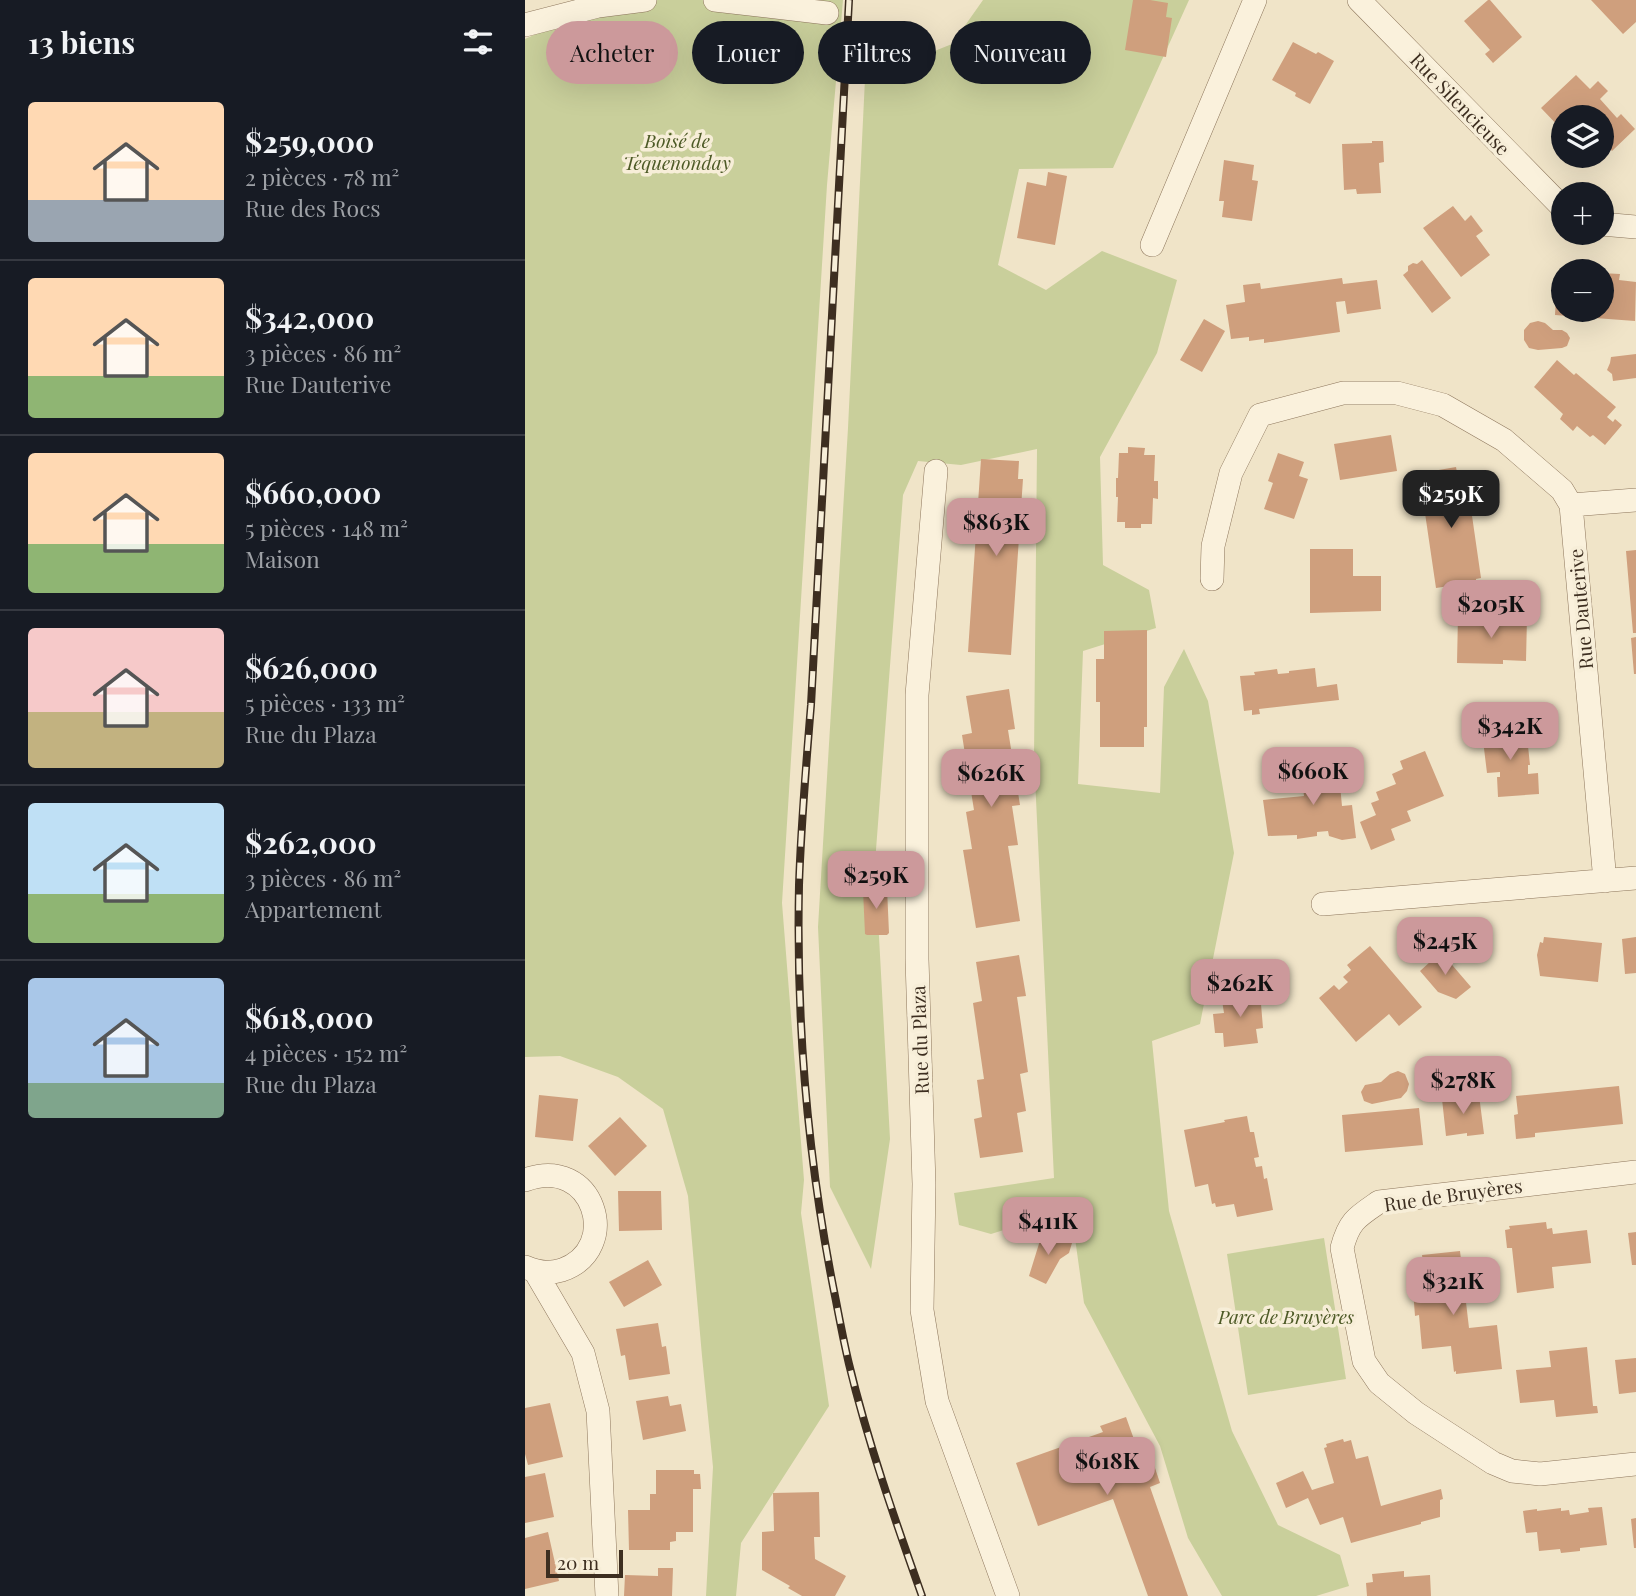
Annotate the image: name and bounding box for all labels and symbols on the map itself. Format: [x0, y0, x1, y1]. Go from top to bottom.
street label: Rue Silencieuse [1405, 46, 1516, 160]
park label: Boisé de Tequenonday [623, 127, 731, 175]
pin: $259K [1402, 470, 1500, 530]
pin: $863K [947, 498, 1045, 558]
street label: Rue Dauterive [1562, 548, 1598, 670]
pin: $205K [1442, 580, 1540, 640]
pin: $342K [1461, 702, 1559, 762]
pin: $660K [1264, 748, 1362, 807]
pin: $626K [942, 750, 1040, 809]
pin: $259K [827, 852, 925, 911]
pin: $245K [1396, 918, 1494, 977]
pin: $262K [1191, 960, 1289, 1019]
street label: Rue du Plaza [904, 985, 934, 1095]
pin: $278K [1414, 1056, 1512, 1116]
street label: Rue de Bruyères [1382, 1171, 1524, 1217]
pin: $411K [999, 1198, 1097, 1257]
pin: $321K [1404, 1258, 1502, 1317]
park label: Parc de Bruyères [1217, 1303, 1354, 1329]
pin: $618K [1058, 1438, 1156, 1497]
scale bar [546, 1547, 623, 1579]

